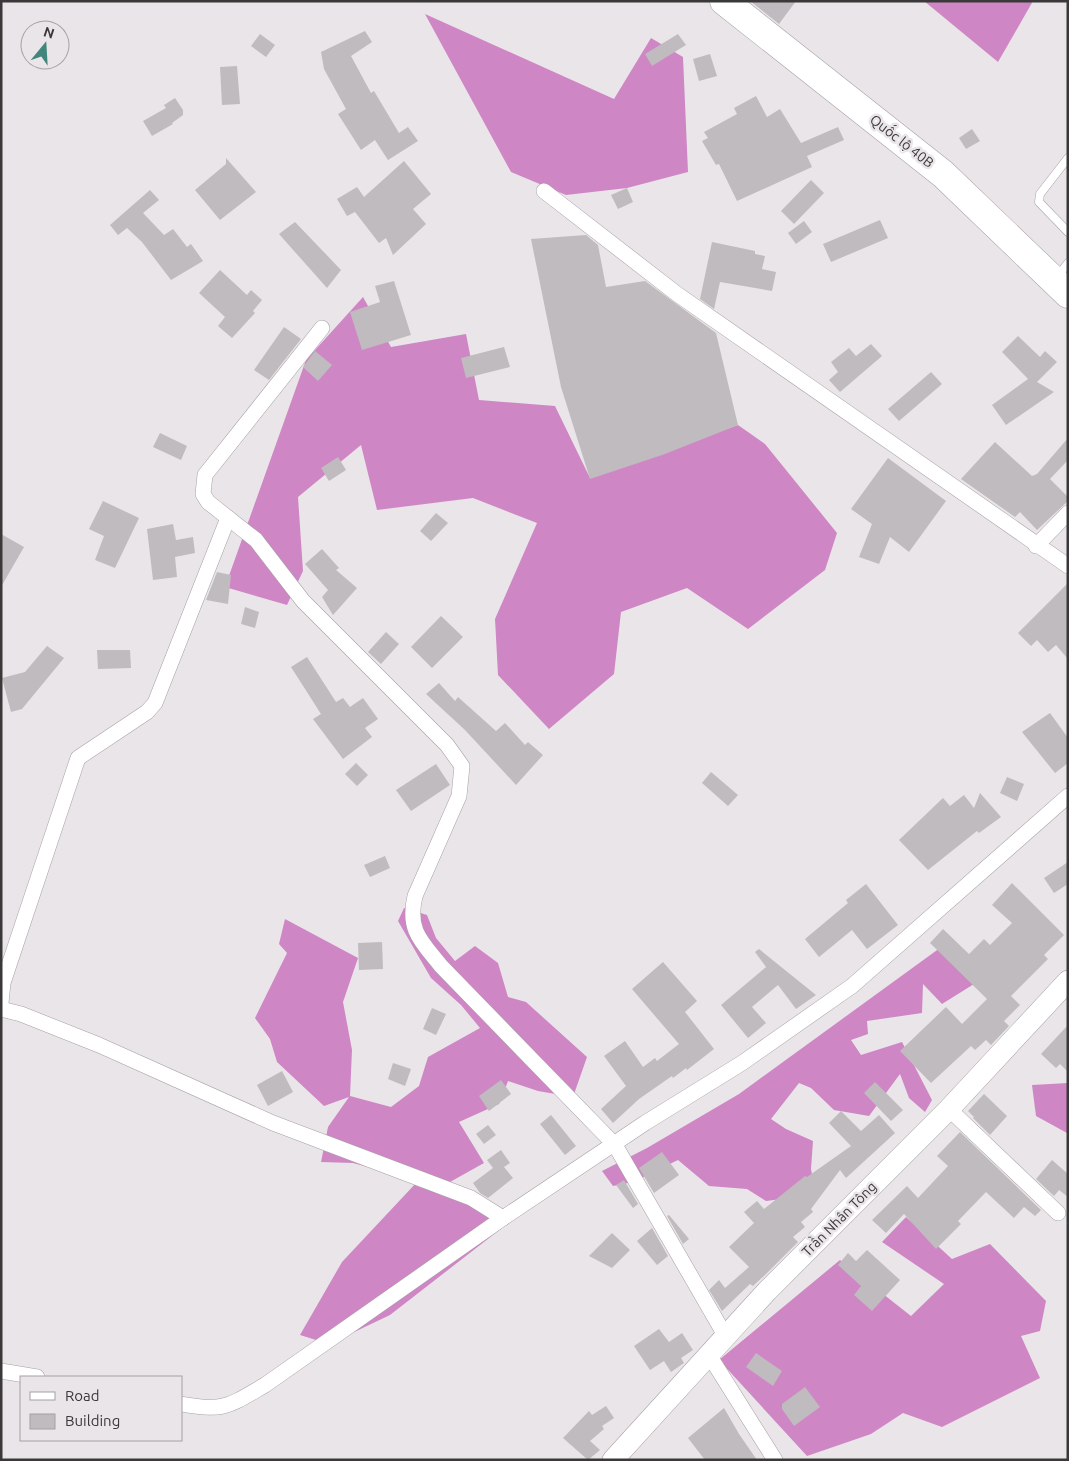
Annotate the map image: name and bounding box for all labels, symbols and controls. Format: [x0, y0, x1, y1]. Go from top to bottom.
north arrow [20, 20, 70, 70]
text: N [42, 23, 56, 42]
street label: Quốc lộ 40B [867, 109, 939, 171]
street label: Trần Nhân Tông [797, 1177, 880, 1260]
legend [20, 1376, 182, 1441]
text: Road [65, 1387, 100, 1404]
text: Building [65, 1412, 120, 1429]

